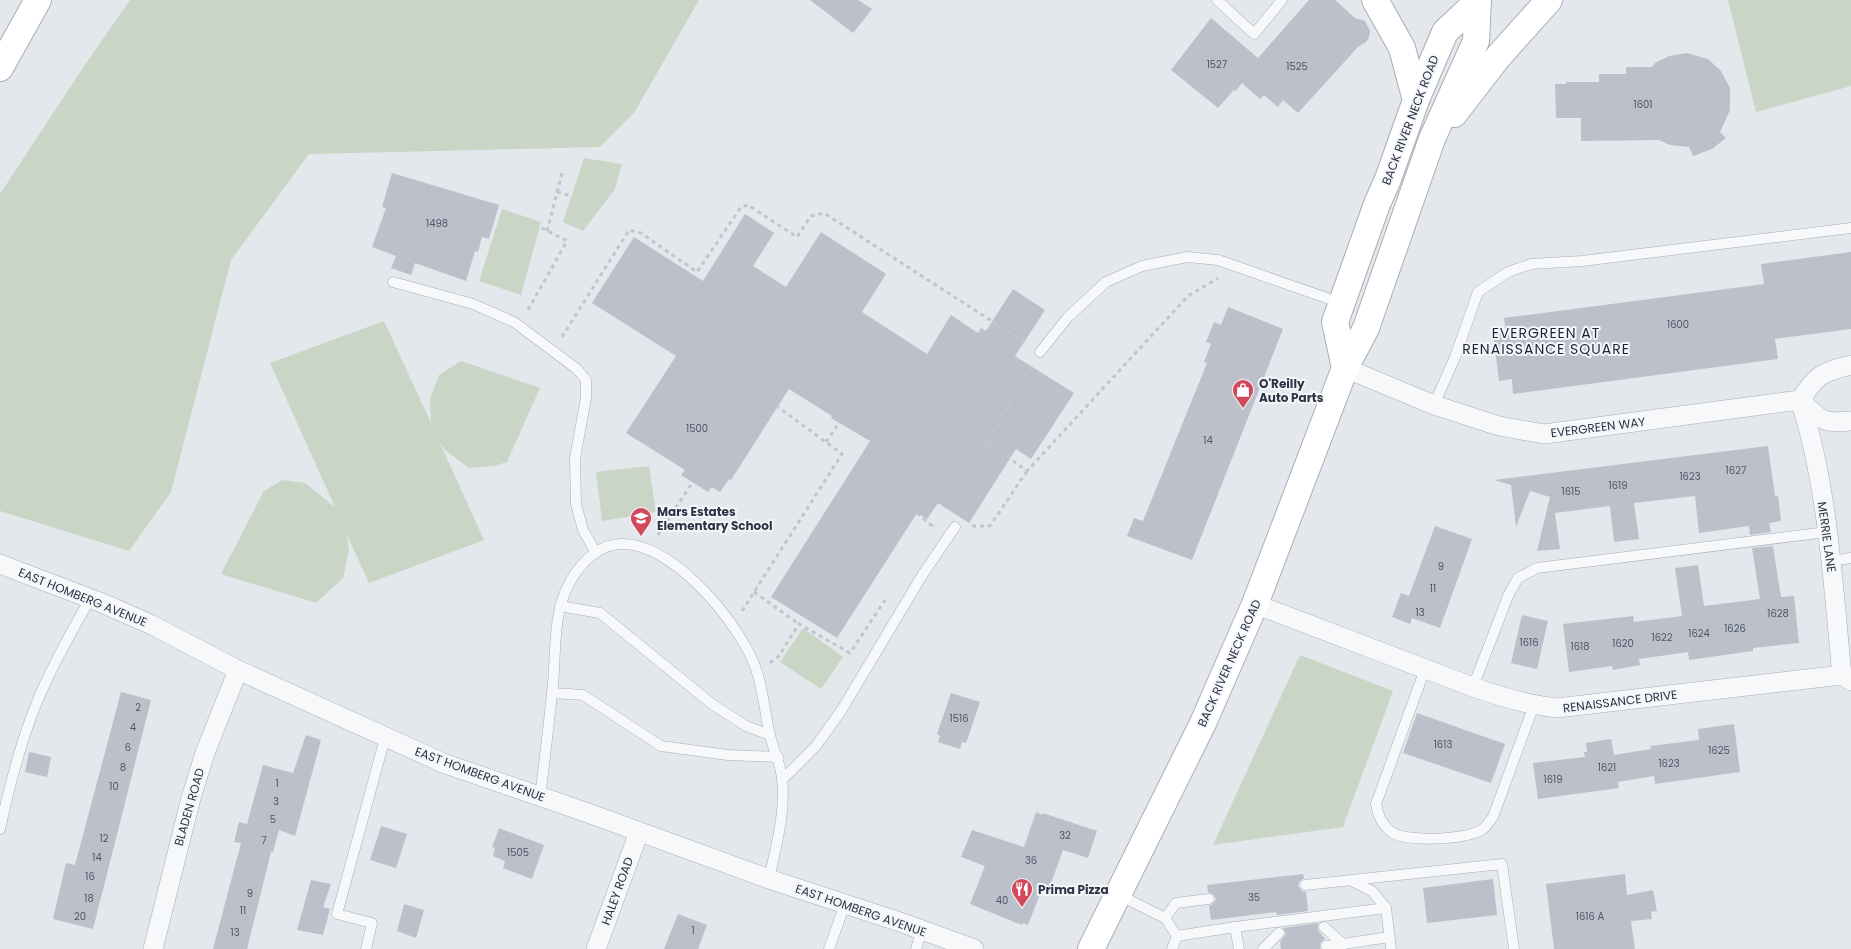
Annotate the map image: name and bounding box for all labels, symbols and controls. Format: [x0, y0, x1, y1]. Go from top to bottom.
street label: BACK RIVER NECK ROAD [1377, 53, 1443, 187]
house number: 1527 [1207, 57, 1228, 72]
house number: 1525 [1286, 59, 1308, 74]
house number: 1601 [1633, 97, 1653, 112]
house number: 1498 [426, 216, 448, 231]
house number: 1600 [1667, 317, 1689, 332]
district label: EVERGREEN AT RENAISSANCE SQUARE [1462, 323, 1630, 359]
place label: O'Reilly Auto Parts [1259, 375, 1324, 406]
shop icon: O'Reilly Auto Parts [1231, 378, 1255, 409]
street label: EVERGREEN WAY [1550, 413, 1646, 441]
house number: 1500 [686, 421, 708, 436]
house number: 14 [1203, 433, 1213, 448]
house number: 1627 [1726, 463, 1747, 478]
house number: 1623 [1679, 469, 1701, 484]
house number: 1619 [1608, 478, 1628, 493]
house number: 1615 [1561, 484, 1581, 499]
street label: MERRIE LANE [1814, 501, 1840, 573]
place label: Mars Estates Elementary School [657, 503, 772, 534]
school or university icon: Mars Estates Elementary School [629, 506, 653, 537]
house number: 9 [1438, 559, 1444, 574]
street label: EAST HOMBERG AVENUE [16, 563, 150, 631]
house number: 11 [1430, 581, 1436, 596]
street label: BACK RIVER NECK ROAD [1193, 597, 1265, 729]
house number: 13 [1415, 605, 1425, 620]
house number: 1628 [1767, 606, 1789, 621]
house number: 1626 [1724, 621, 1746, 636]
house number: 1624 [1688, 626, 1710, 641]
house number: 1622 [1651, 630, 1673, 645]
house number: 1616 [1519, 635, 1539, 650]
house number: 1620 [1612, 636, 1634, 651]
house number: 1618 [1570, 639, 1590, 654]
street label: RENAISSANCE DRIVE [1562, 686, 1678, 716]
house number: 2 [135, 700, 141, 715]
house number: 1516 [949, 711, 969, 726]
house number: 4 [130, 720, 136, 735]
house number: 1613 [1434, 737, 1452, 752]
house number: 6 [125, 740, 131, 755]
street label: EAST HOMBERG AVENUE [413, 743, 547, 805]
house number: 1625 [1708, 743, 1730, 758]
house number: 1623 [1658, 756, 1680, 771]
house number: 8 [120, 760, 126, 775]
house number: 1621 [1598, 760, 1616, 775]
street label: BLADEN ROAD [170, 766, 208, 848]
house number: 1619 [1543, 772, 1563, 787]
house number: 1 [275, 776, 279, 791]
house number: 10 [109, 779, 119, 794]
house number: 3 [273, 794, 279, 809]
house number: 5 [270, 812, 276, 827]
house number: 32 [1059, 828, 1071, 843]
house number: 12 [100, 831, 109, 846]
house number: 7 [261, 833, 267, 848]
house number: 1505 [507, 845, 529, 860]
house number: 14 [92, 850, 102, 865]
house number: 36 [1025, 853, 1037, 868]
street label: HALEY ROAD [597, 855, 637, 927]
house number: 16 [85, 869, 95, 884]
restaurant icon: Prima Pizza [1010, 877, 1034, 908]
street label: EAST HOMBERG AVENUE [793, 880, 929, 940]
place label: Prima Pizza [1038, 881, 1109, 898]
house number: 9 [247, 886, 253, 901]
house number: 35 [1248, 890, 1260, 905]
house number: 18 [84, 891, 94, 906]
house number: 40 [996, 893, 1008, 908]
house number: 11 [240, 903, 246, 918]
house number: 20 [74, 909, 86, 924]
house number: 1616 A [1576, 909, 1605, 924]
house number: 1 [691, 923, 695, 938]
house number: 13 [230, 925, 240, 940]

